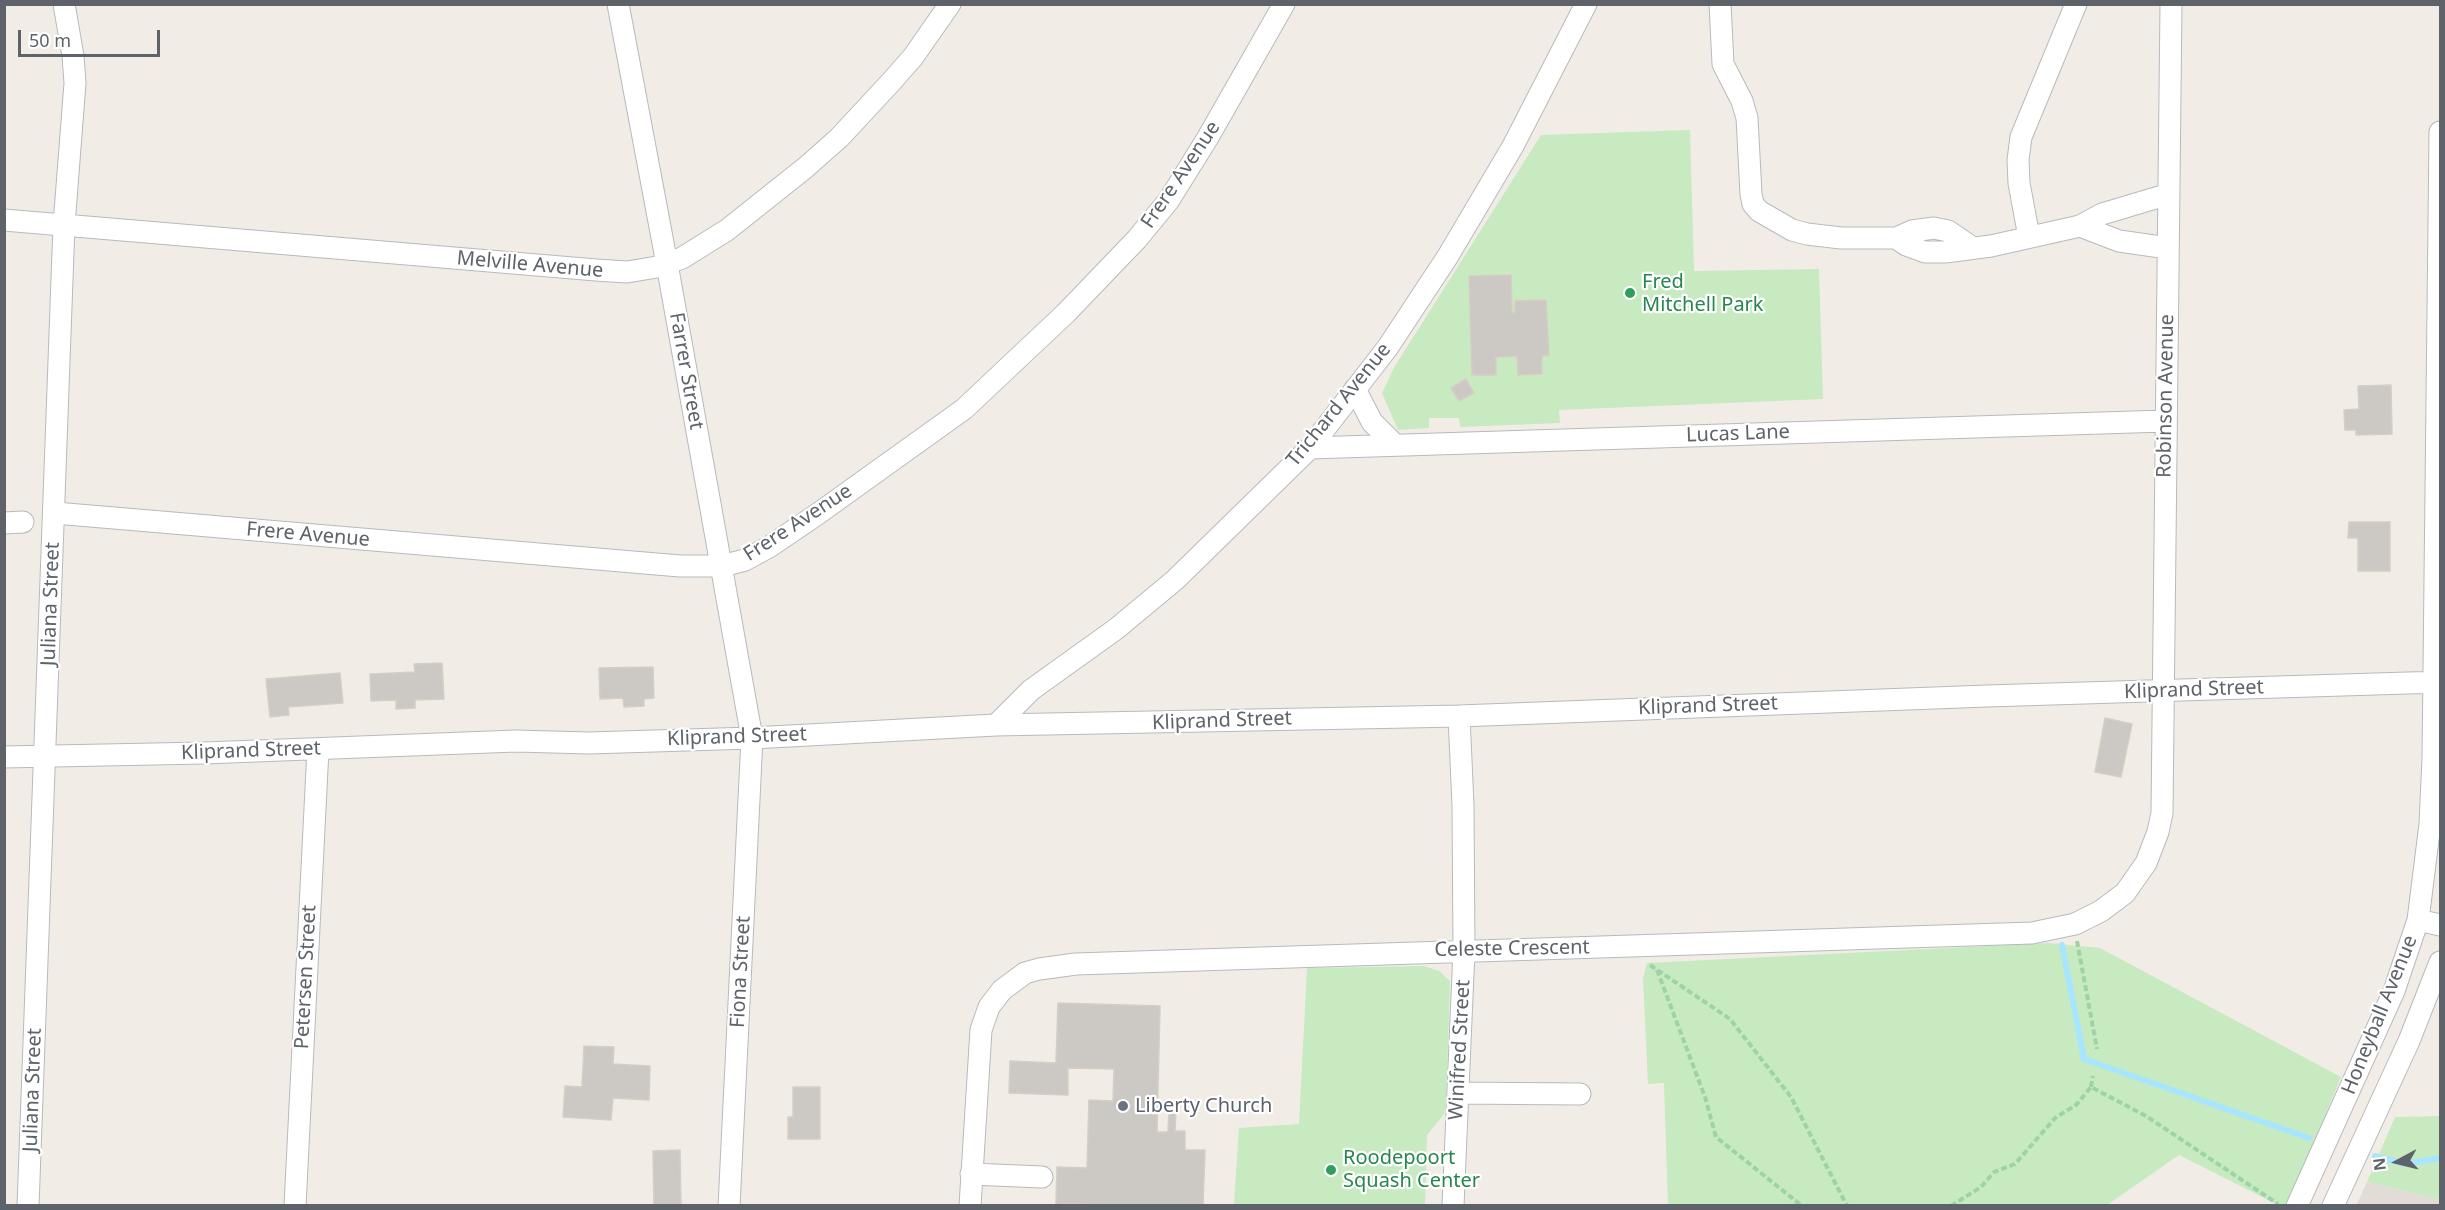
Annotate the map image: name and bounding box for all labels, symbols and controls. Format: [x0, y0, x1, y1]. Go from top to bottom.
scale bar [21, 18, 164, 56]
text: 50 m [29, 28, 71, 52]
street label: Frere Avenue [1136, 117, 1226, 233]
street label: Melville Avenue [456, 247, 604, 283]
place label: Fred Mitchell Park [1642, 270, 1764, 317]
marker: Fred Mitchell Park [1623, 286, 1637, 300]
street label: Farrer Street [664, 311, 708, 431]
street label: Robinson Avenue [2153, 314, 2179, 478]
street label: Trichard Avenue [1282, 338, 1396, 472]
street label: Lucas Lane [1686, 420, 1790, 448]
street label: Frere Avenue [739, 479, 857, 567]
street label: Frere Avenue [245, 518, 371, 552]
street label: Juliana Street [37, 542, 65, 666]
street label: Kliprand Street [2124, 676, 2264, 704]
street label: Kliprand Street [1638, 692, 1778, 720]
street label: Kliprand Street [1152, 707, 1292, 735]
street label: Kliprand Street [667, 723, 807, 751]
street label: Kliprand Street [181, 737, 321, 765]
street label: Petersen Street [290, 904, 322, 1050]
street label: Fiona Street [726, 915, 756, 1029]
street label: Honeyball Avenue [2337, 932, 2423, 1098]
street label: Celeste Crescent [1434, 936, 1590, 962]
street label: Winifred Street [1444, 979, 1476, 1121]
street label: Juliana Street [19, 1028, 47, 1152]
place label: Liberty Church [1135, 1094, 1272, 1118]
marker: Liberty Church [1116, 1099, 1130, 1113]
north arrow [2367, 1132, 2427, 1192]
place label: Roodepoort Squash Center [1343, 1146, 1480, 1193]
text: N [2367, 1156, 2391, 1172]
marker: Roodepoort Squash Center [1324, 1163, 1338, 1177]

